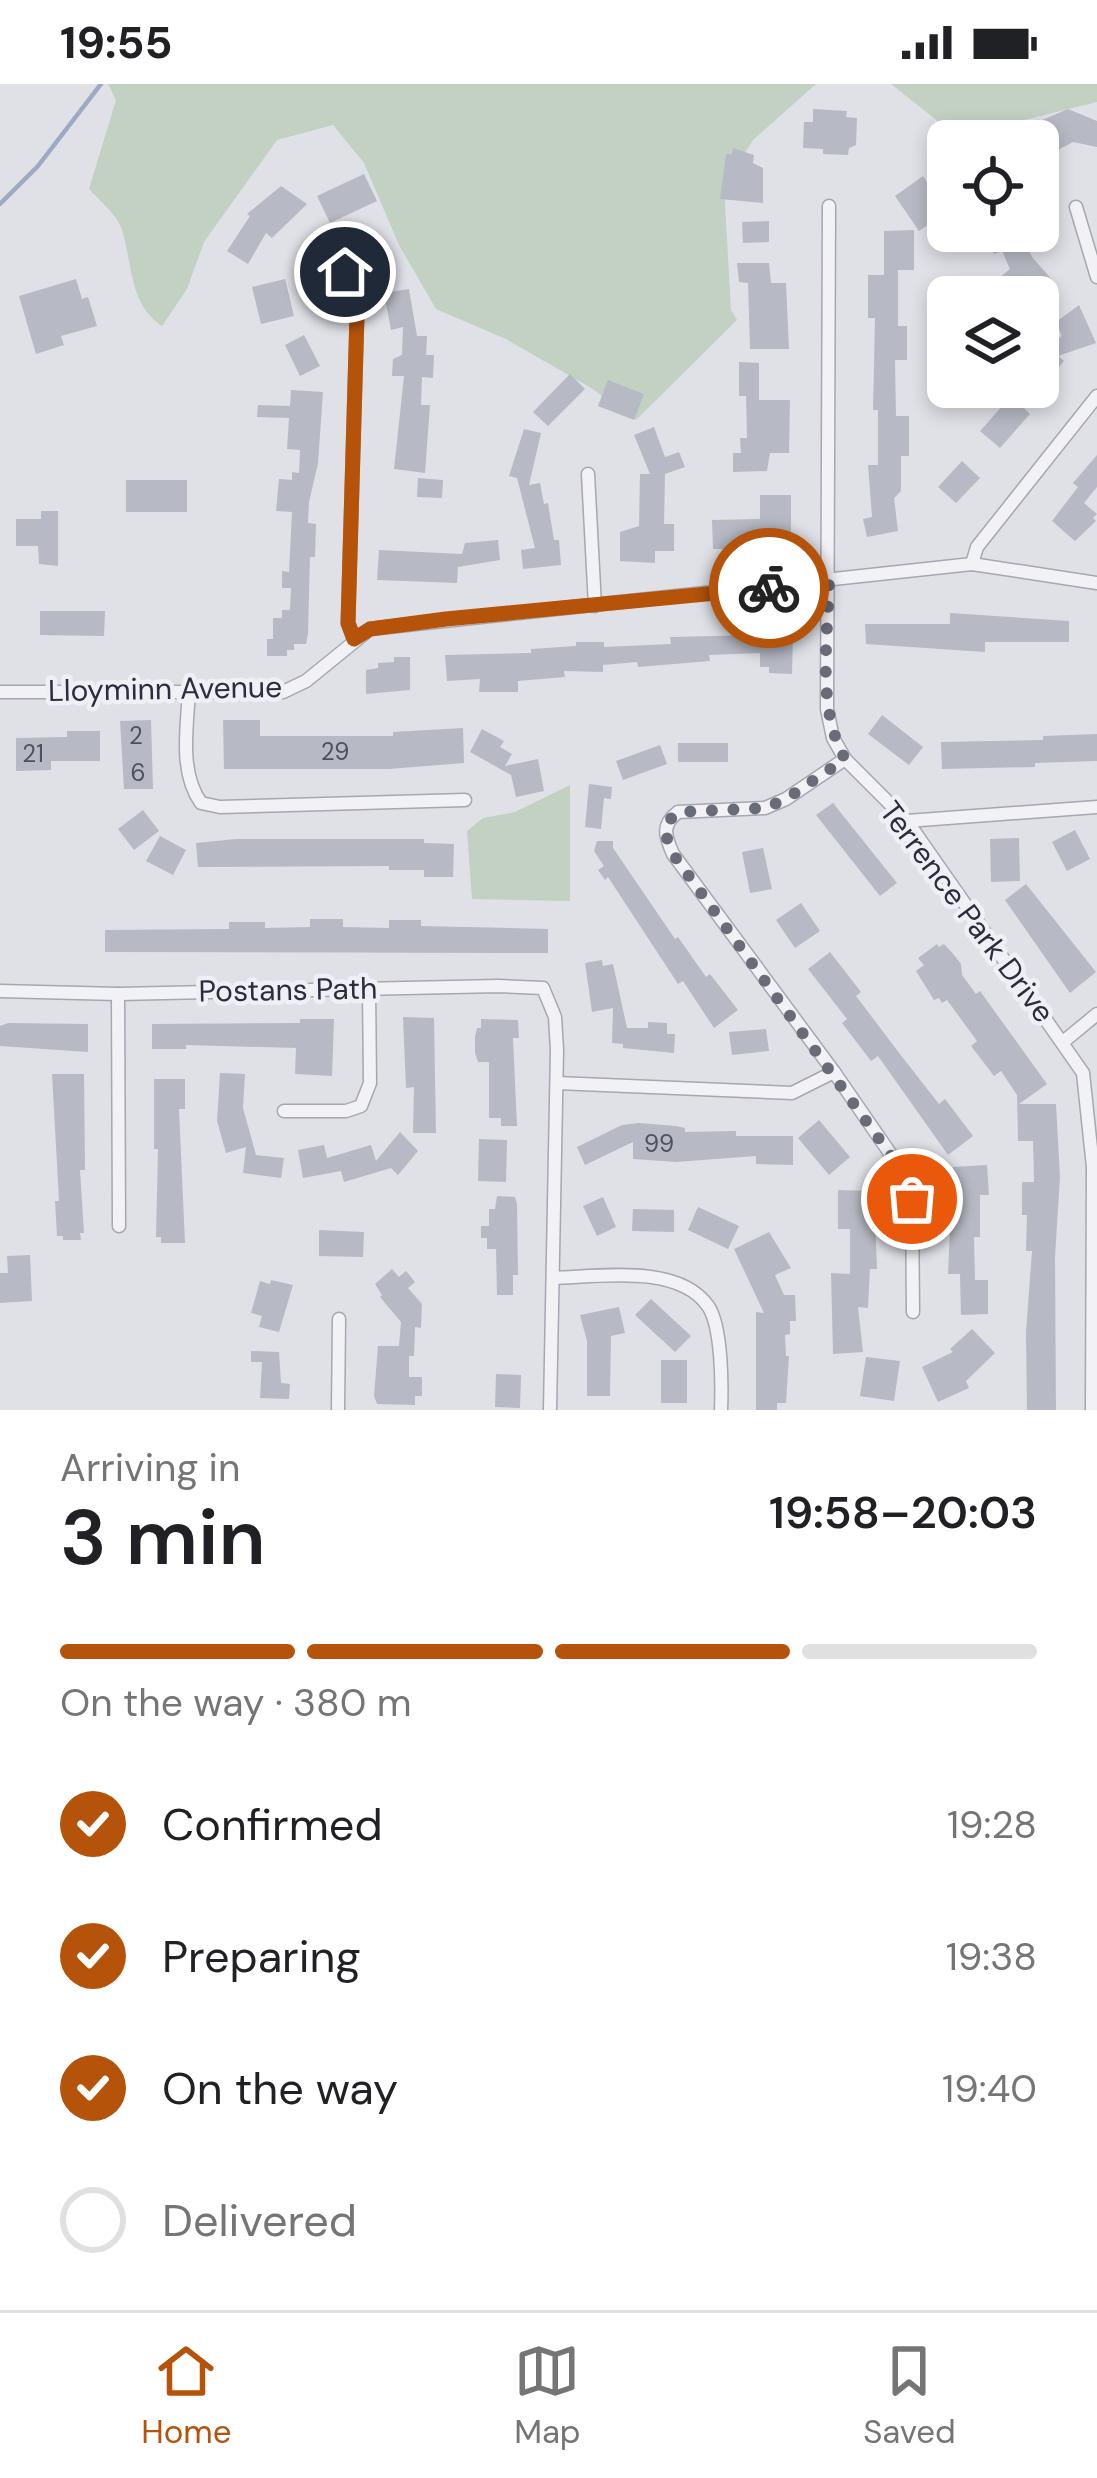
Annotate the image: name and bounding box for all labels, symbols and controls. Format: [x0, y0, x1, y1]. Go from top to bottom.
text: 19:55 [60, 13, 172, 72]
map controls [927, 120, 1059, 408]
button: locate [927, 120, 1059, 252]
pin [294, 221, 396, 323]
icon: home [312, 239, 378, 305]
button: layers [927, 276, 1059, 408]
courier [709, 528, 829, 648]
icon: bike [736, 555, 802, 621]
street label: Lloyminn Avenue [48, 667, 282, 710]
house number: 2 [129, 720, 143, 751]
house number: 29 [321, 736, 349, 767]
house number: 21 [22, 738, 44, 769]
house number: 6 [130, 757, 146, 788]
street label: Terrence Park Drive [871, 793, 1063, 1030]
street label: Postans Path [198, 968, 378, 1011]
house number: 99 [644, 1128, 674, 1159]
pin [861, 1148, 963, 1250]
icon: bag [879, 1166, 945, 1232]
text: Arriving in [60, 1442, 240, 1493]
text: 19:58–20:03 [769, 1483, 1037, 1542]
text: 3 min [60, 1487, 266, 1588]
text: On the way · 380 m [60, 1677, 412, 1728]
icon: check [60, 1791, 126, 1857]
text: Confirmed [162, 1795, 383, 1854]
text: 19:28 [947, 1799, 1037, 1850]
icon: check [60, 1923, 126, 1989]
text: Preparing [162, 1927, 361, 1986]
text: 19:38 [946, 1931, 1037, 1982]
icon: check [60, 2055, 126, 2121]
text: On the way [162, 2059, 398, 2118]
text: 19:40 [942, 2063, 1037, 2114]
text: Delivered [162, 2191, 357, 2250]
tab: Home [141, 2338, 232, 2453]
tab: Map [514, 2338, 581, 2453]
tab: Saved [863, 2338, 956, 2453]

